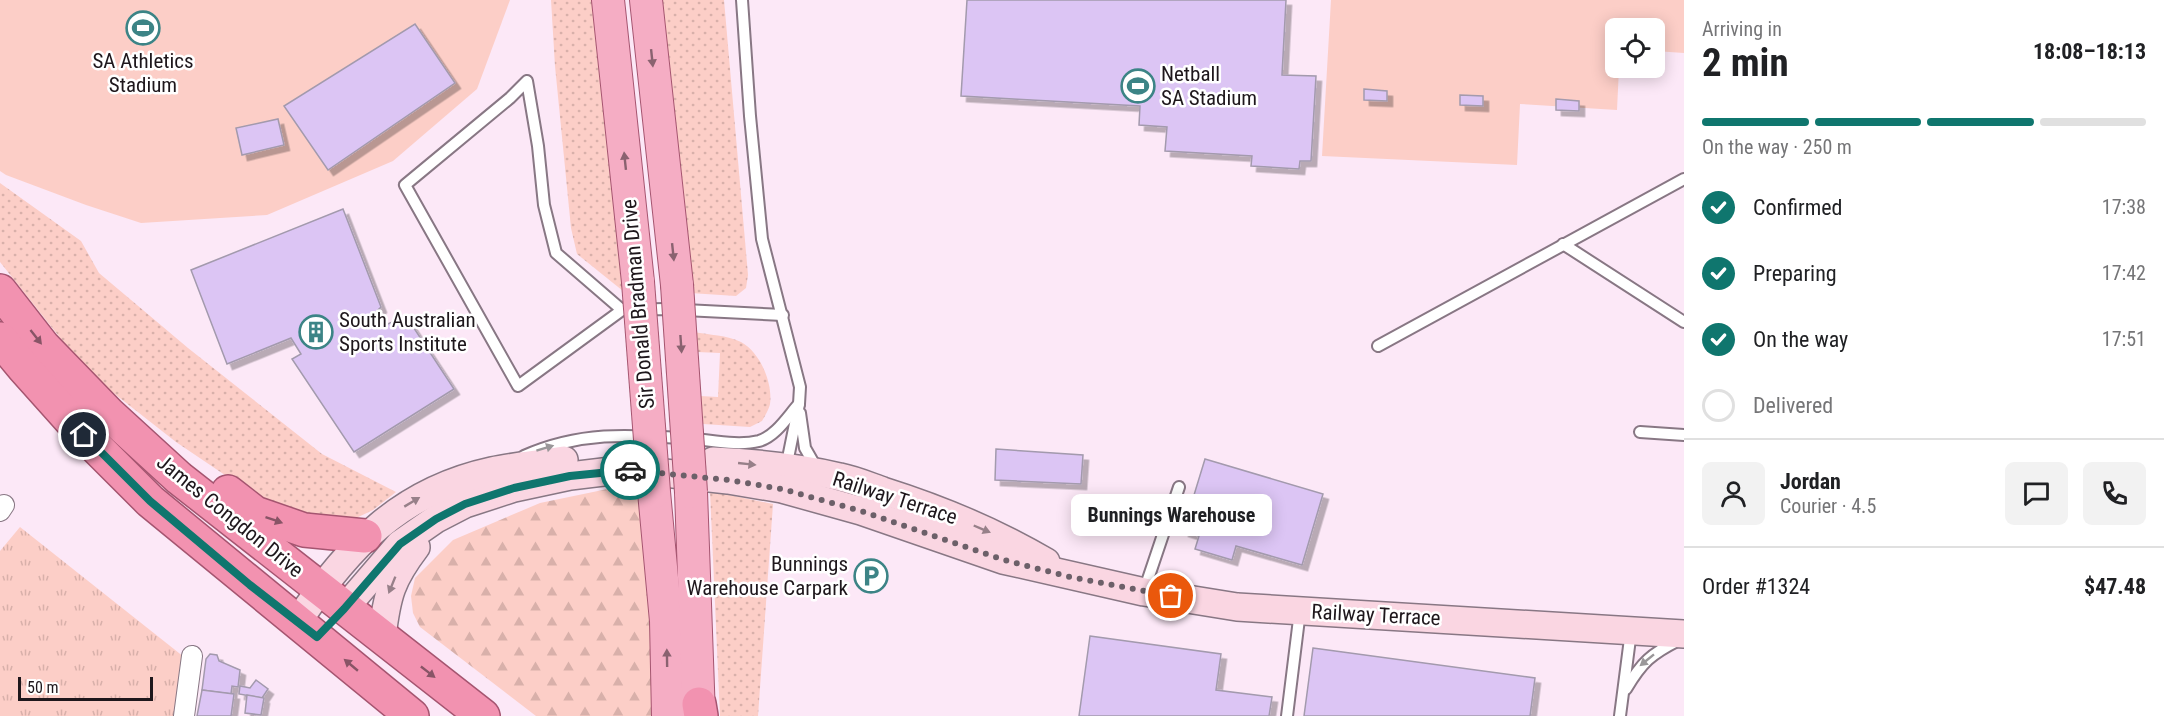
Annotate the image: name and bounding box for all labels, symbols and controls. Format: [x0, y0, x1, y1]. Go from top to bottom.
sports icon: SA Athletics Stadium [125, 10, 161, 46]
text: Arriving in [1702, 17, 1782, 41]
map controls [1605, 18, 1665, 78]
button: locate [1605, 18, 1665, 78]
text: 18:08–18:13 [2033, 39, 2146, 64]
text: 2 min [1702, 40, 1789, 86]
place label: SA Athletics Stadium [92, 49, 194, 97]
one-way arrow [647, 49, 657, 68]
place label: Netball SA Stadium [1161, 62, 1257, 110]
sports icon: Netball SA Stadium [1120, 68, 1156, 104]
text: On the way · 250 m [1702, 135, 1852, 159]
one-way arrow [620, 151, 630, 170]
icon: check [1702, 191, 1735, 224]
text: Confirmed [1753, 195, 1842, 220]
text: 17:38 [2102, 195, 2146, 219]
street label: Sir Donald Bradman Drive [617, 198, 659, 410]
one-way arrow [668, 243, 678, 262]
icon: check [1702, 257, 1735, 290]
text: Preparing [1753, 261, 1837, 286]
text: 17:42 [2102, 261, 2146, 285]
place label: South Australian Sports Institute [339, 308, 476, 356]
building icon: South Australian Sports Institute [298, 314, 334, 350]
icon: check [1702, 323, 1735, 356]
text: On the way [1753, 327, 1848, 352]
text: 17:51 [2102, 327, 2146, 351]
one-way arrow [29, 329, 42, 345]
one-way arrow [676, 334, 686, 353]
text: Delivered [1753, 393, 1833, 418]
pin [58, 409, 109, 460]
icon: home [67, 418, 100, 451]
courier [600, 440, 660, 500]
one-way arrow [536, 443, 554, 452]
street label: James Congdon Drive [152, 450, 308, 582]
icon: car [614, 454, 647, 487]
one-way arrow [737, 459, 756, 469]
button: person [1702, 462, 1765, 525]
button: chat [2005, 462, 2068, 525]
button: phone [2083, 462, 2146, 525]
street label: Railway Terrace [830, 467, 960, 529]
text: Jordan [1780, 469, 1841, 494]
callout: Bunnings Warehouse [1070, 494, 1272, 536]
text: Courier · 4.5 [1780, 494, 1876, 518]
one-way arrow [404, 496, 420, 507]
text: Bunnings Warehouse [1088, 503, 1255, 527]
one-way arrow [265, 515, 283, 525]
one-way arrow [973, 524, 990, 533]
place label: Bunnings Warehouse Carpark [687, 552, 849, 600]
parking icon: Bunnings Warehouse Carpark [853, 558, 889, 594]
pin [1145, 570, 1196, 621]
text: Order #1324 [1702, 574, 1810, 599]
text: $47.48 [2084, 574, 2146, 599]
one-way arrow [387, 576, 396, 594]
icon: bag [1154, 579, 1187, 612]
street label: Railway Terrace [1311, 600, 1441, 630]
one-way arrow [662, 648, 671, 667]
one-way arrow [1639, 653, 1655, 666]
one-way arrow [343, 659, 359, 672]
one-way arrow [420, 666, 436, 679]
scale bar [18, 674, 153, 702]
text: 50 m [27, 678, 59, 697]

